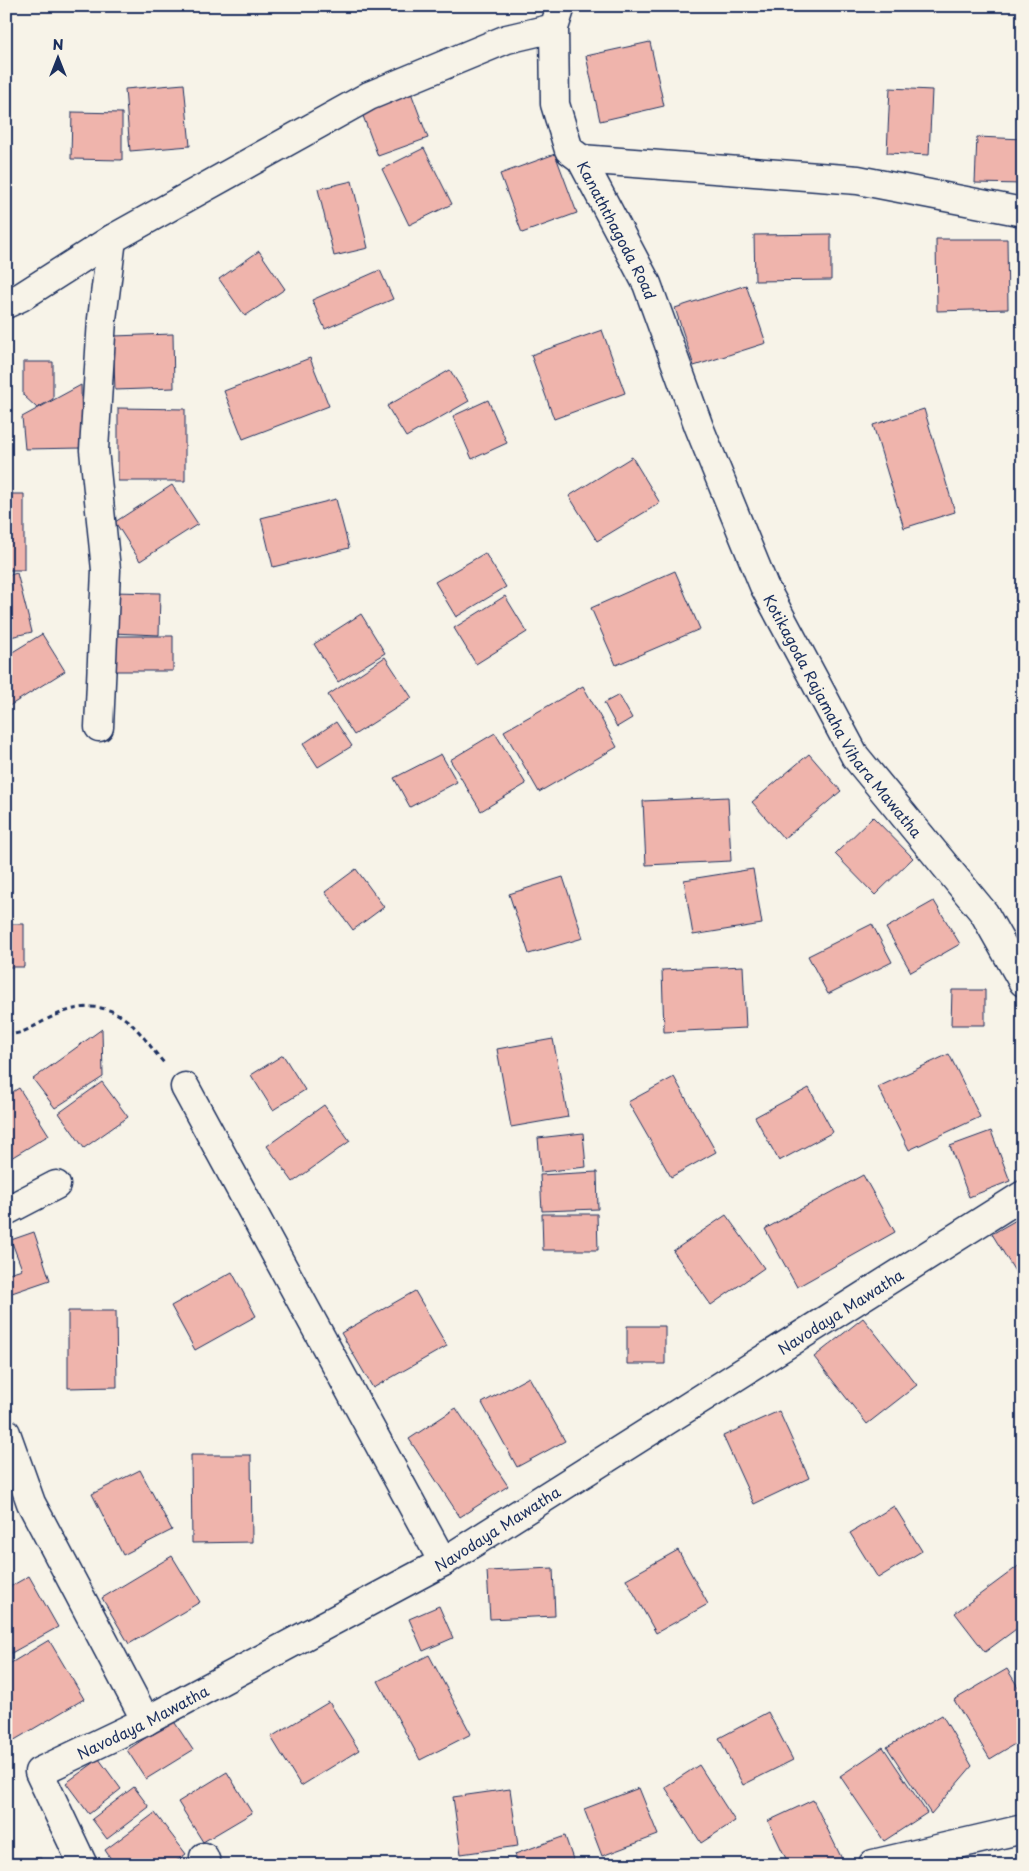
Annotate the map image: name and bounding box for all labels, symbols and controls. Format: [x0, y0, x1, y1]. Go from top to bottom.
north arrow [32, 32, 82, 82]
text: N [52, 34, 64, 55]
street label: Kanaththagoda Road [572, 156, 663, 302]
street label: Kotikagoda Rajamaha Vihara Mawatha [759, 590, 929, 842]
street label: Navodaya Mawatha [773, 1262, 908, 1359]
street label: Navodaya Mawatha [430, 1479, 565, 1576]
street label: Navodaya Mawatha [73, 1678, 213, 1764]

